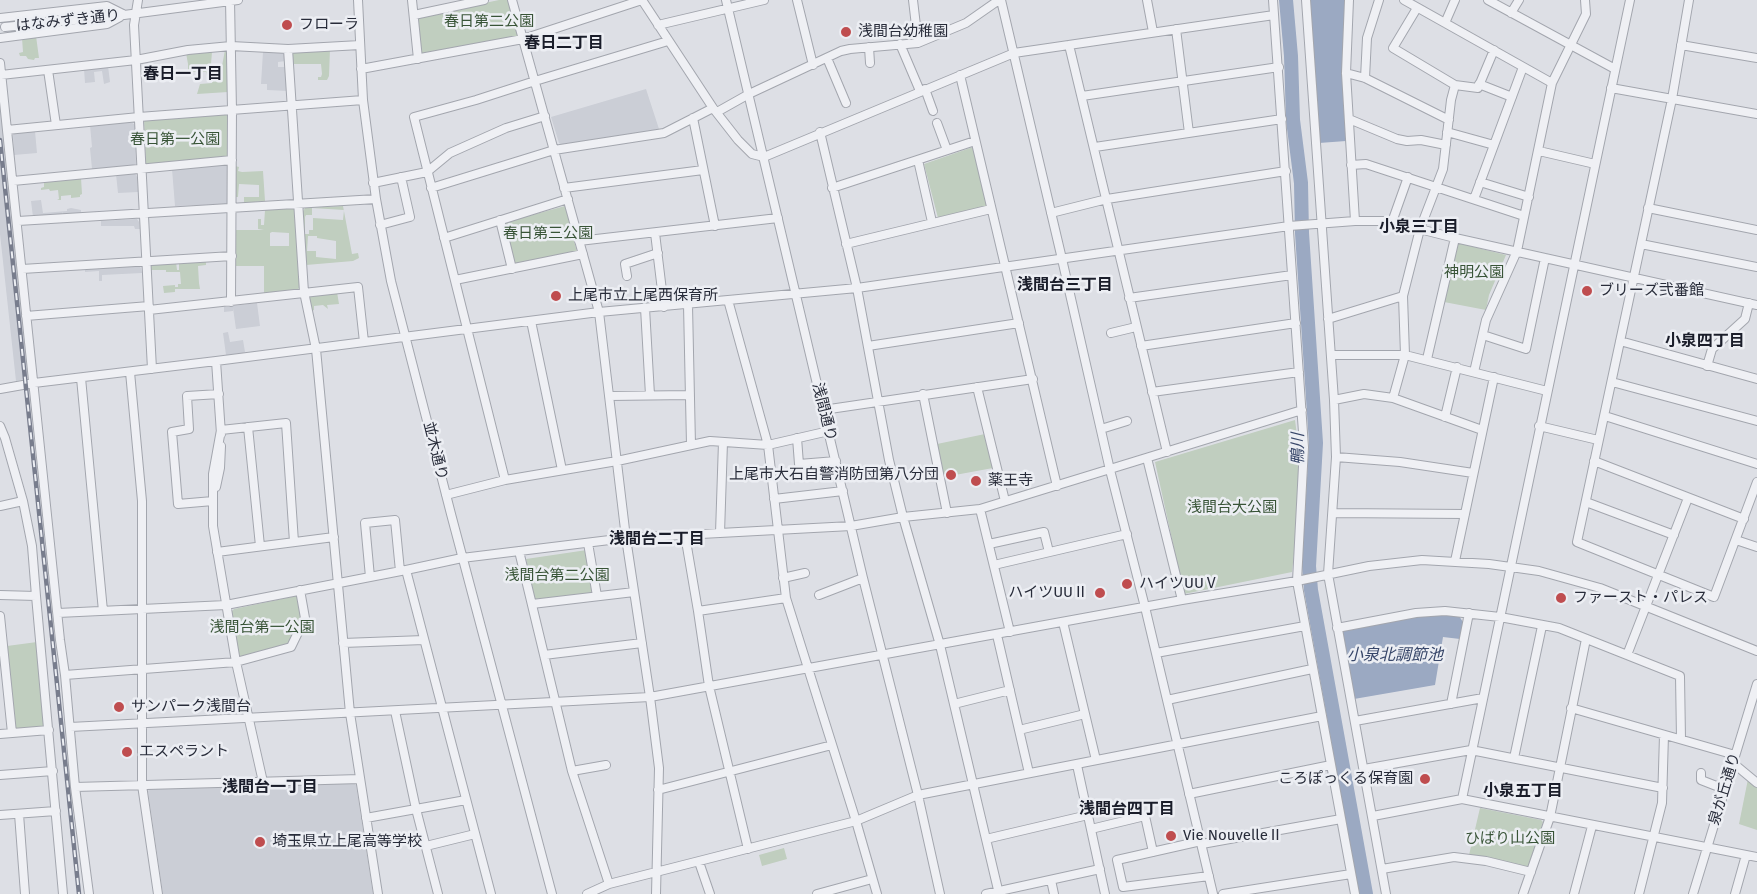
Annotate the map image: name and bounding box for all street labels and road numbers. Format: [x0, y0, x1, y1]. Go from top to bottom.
street label: はなみずき通り [15, 7, 121, 35]
street label: 浅間通り [808, 381, 840, 443]
street label: 並木通り [419, 420, 451, 482]
street label: 泉が丘通り [1705, 751, 1745, 827]

